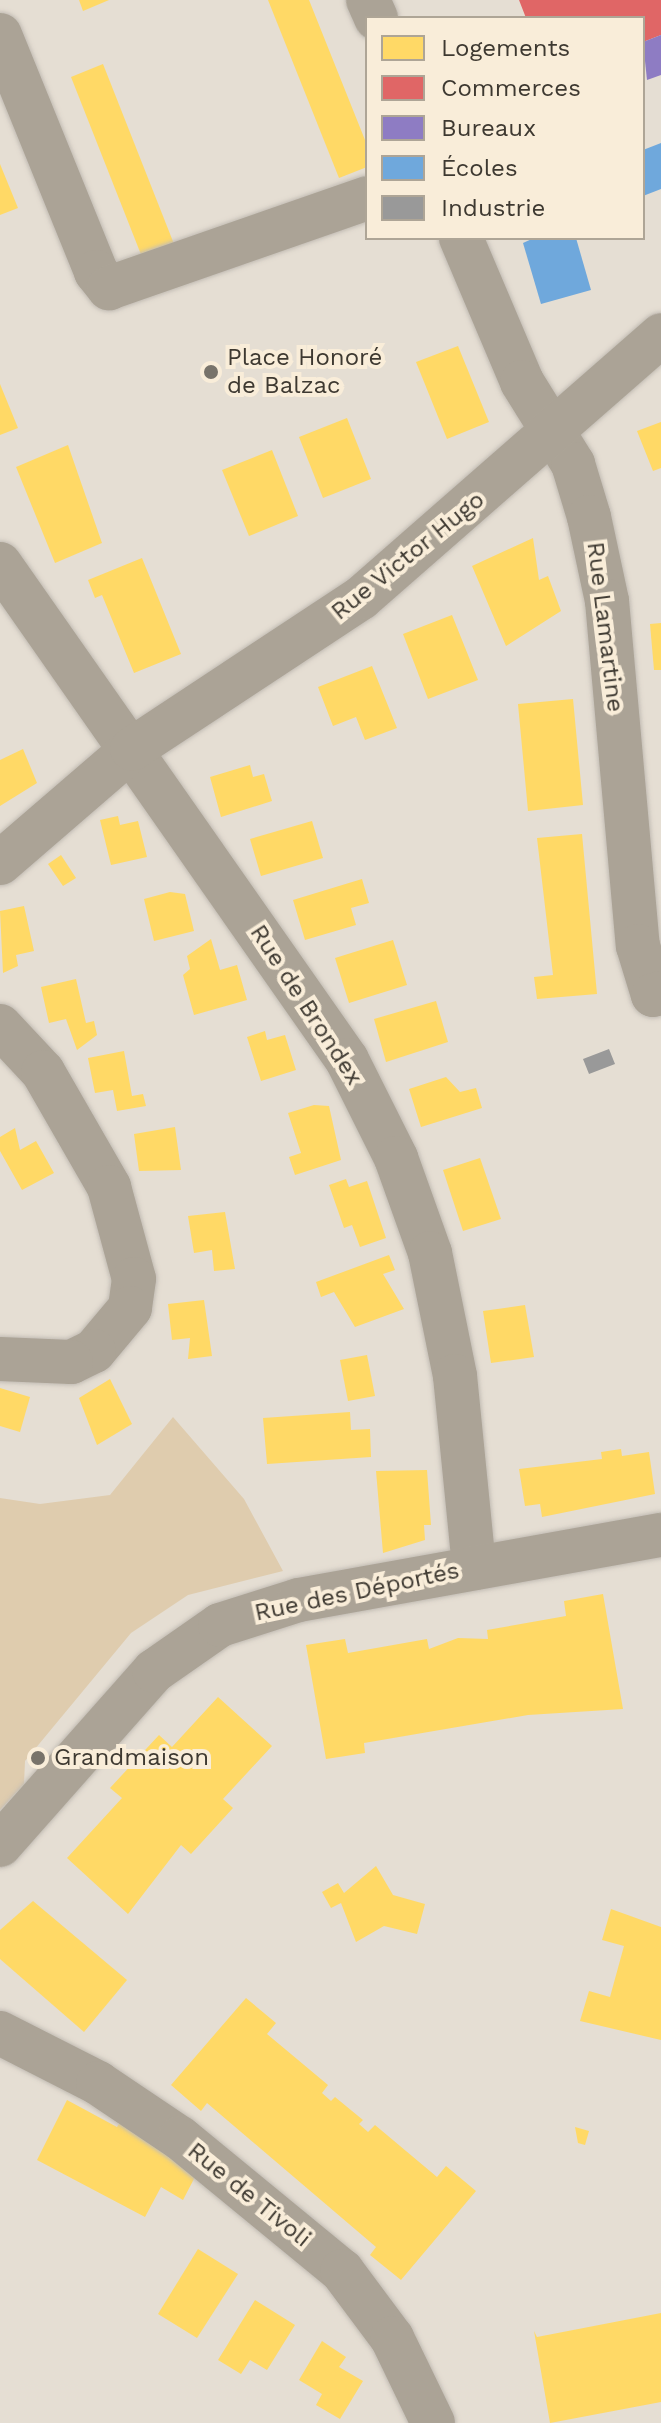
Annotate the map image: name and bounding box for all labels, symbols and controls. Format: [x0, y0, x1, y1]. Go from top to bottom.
legend [365, 16, 645, 240]
text: Logements [441, 34, 570, 62]
text: Commerces [441, 74, 581, 102]
text: Bureaux [441, 114, 536, 142]
text: Écoles [441, 154, 518, 182]
text: Industrie [441, 194, 545, 222]
place label: Place Honoré de Balzac [227, 344, 382, 400]
marker: Place Honoré de Balzac [202, 363, 220, 381]
street label: Rue Victor Hugo [325, 485, 491, 627]
street label: Rue Lamartine [580, 540, 630, 714]
street label: Rue de Brondex [243, 920, 369, 1090]
street label: Rue des Déportés [252, 1556, 462, 1628]
place label: Grandmaison [54, 1744, 209, 1772]
marker: Grandmaison [29, 1749, 47, 1767]
street label: Rue de Tivoli [181, 2136, 317, 2254]

